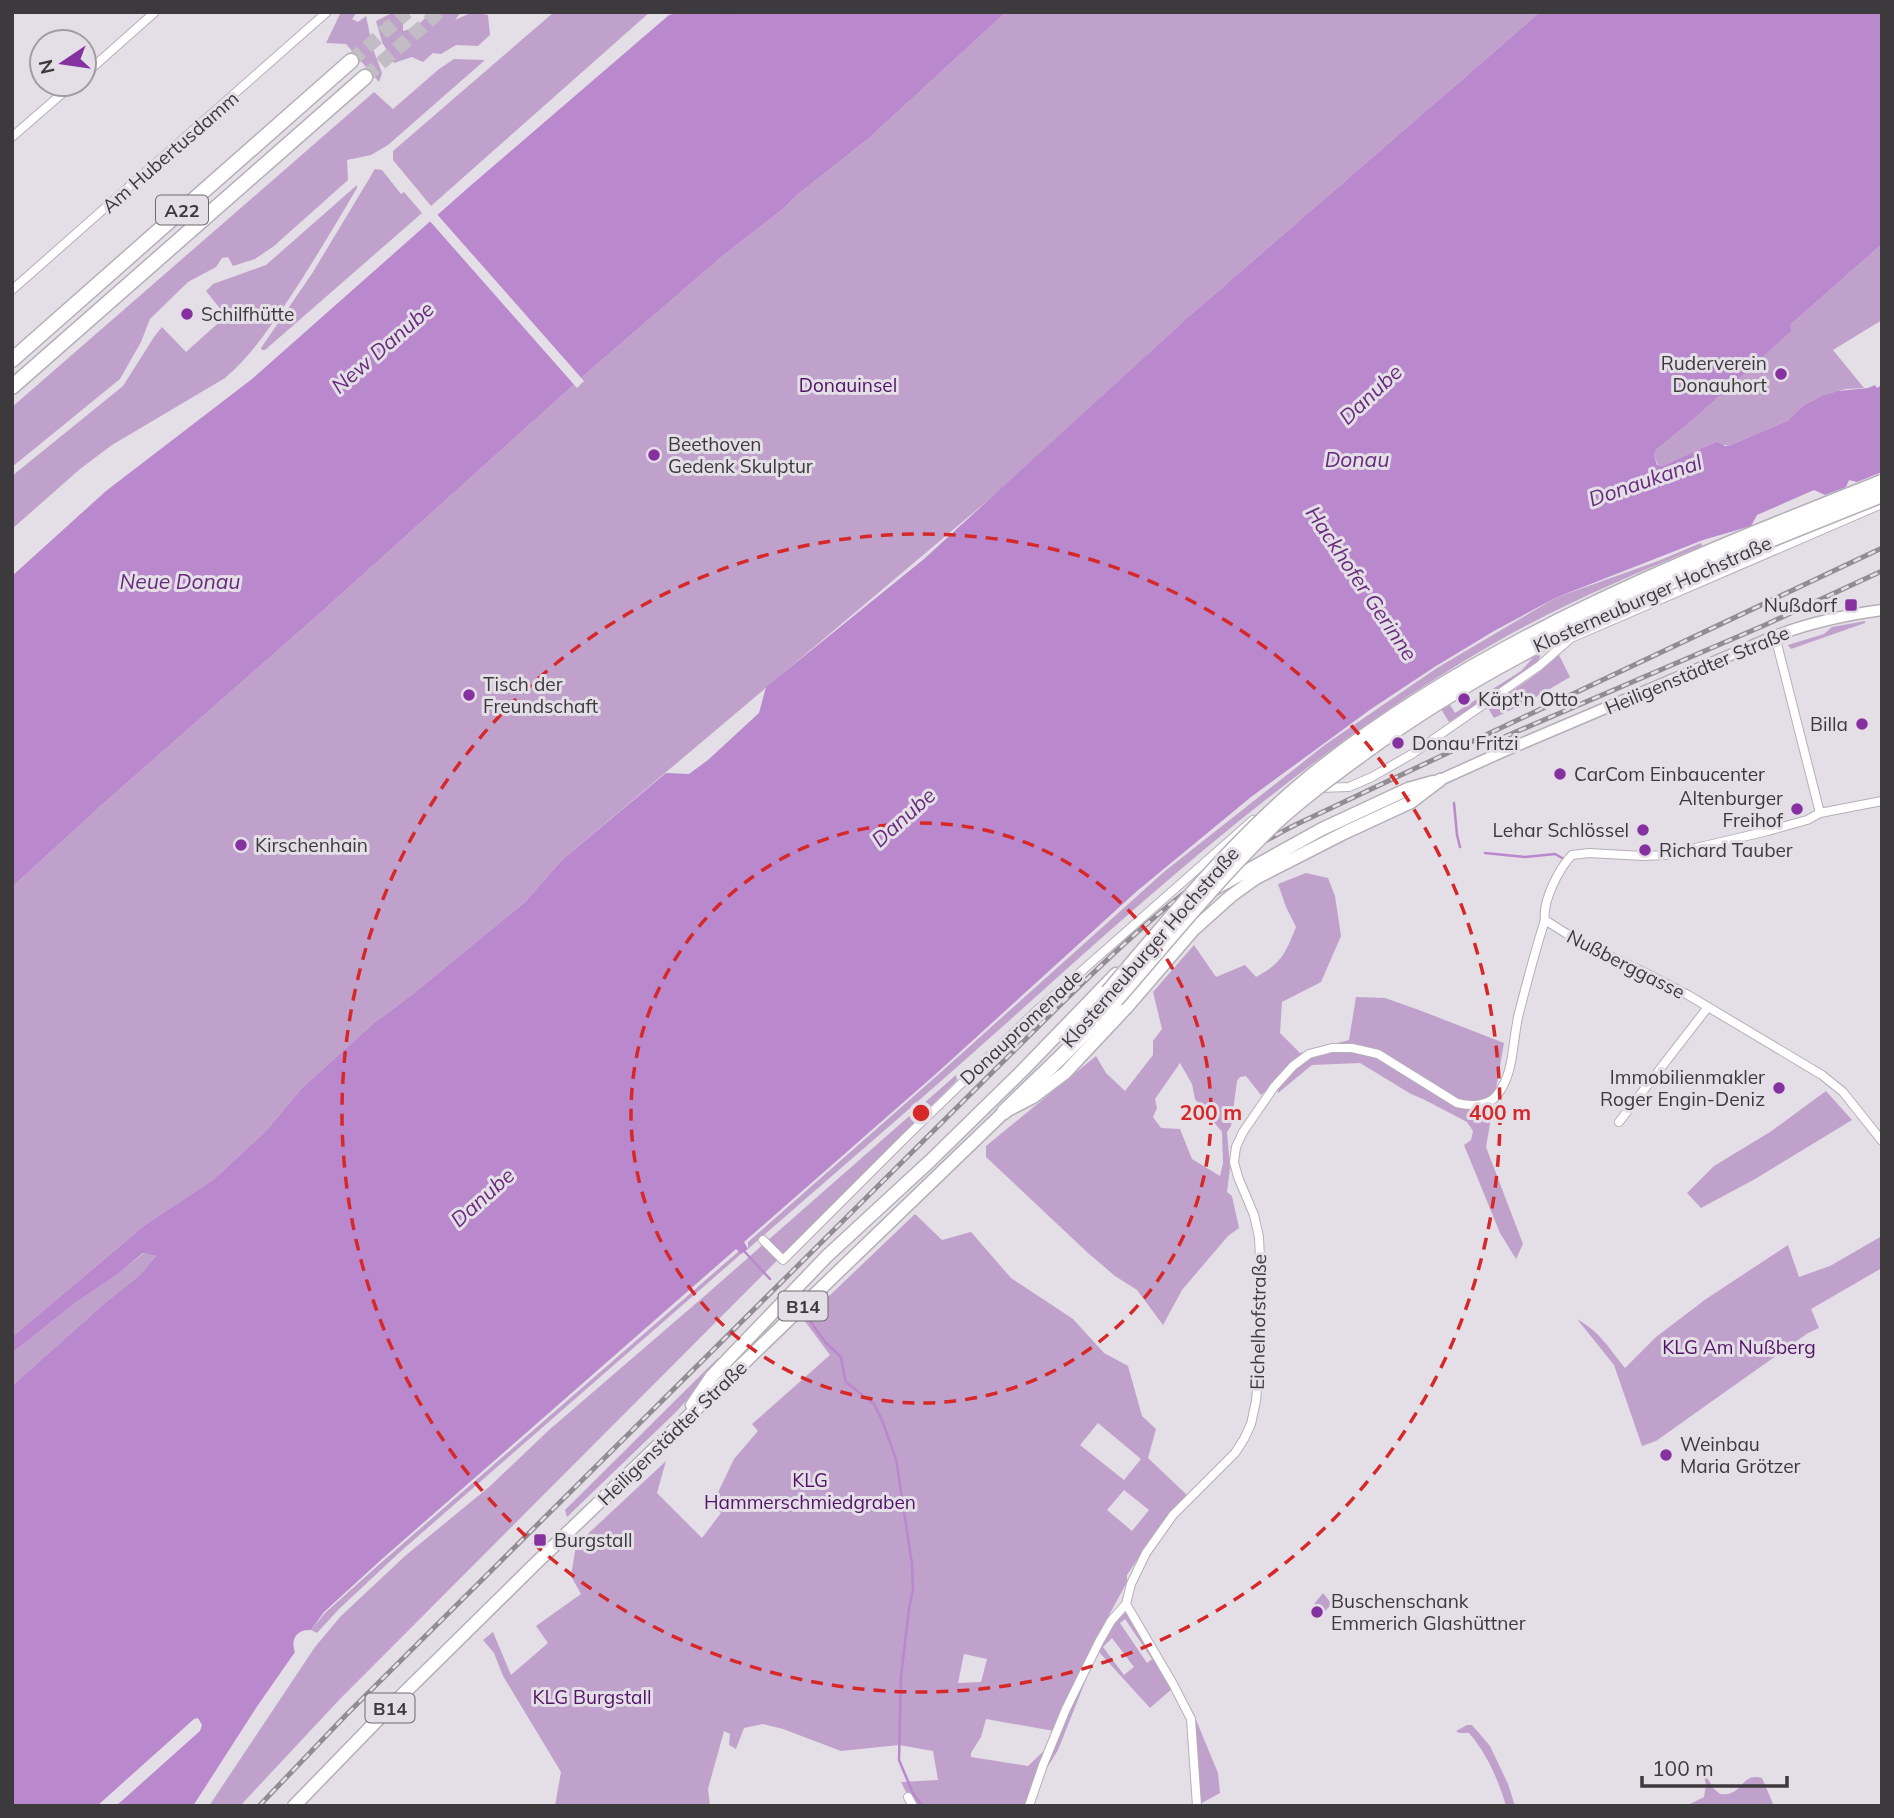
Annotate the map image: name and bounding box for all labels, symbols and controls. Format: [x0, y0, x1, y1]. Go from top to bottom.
north arrow [28, 28, 98, 98]
text: N [33, 57, 60, 77]
street label: Am Hubertusdamm [97, 86, 243, 218]
road number: A22 [156, 196, 208, 224]
water label: New Danube [325, 295, 439, 399]
place label: Schilfhütte [201, 302, 294, 326]
marker: Schilfhütte [179, 306, 195, 322]
place label: Ruderverein Donauhort [1661, 351, 1767, 397]
water label: Danube [1333, 358, 1407, 430]
marker: Ruderverein Donauhort [1773, 366, 1789, 382]
park label: Donauinsel [799, 373, 897, 397]
place label: Beethoven Gedenk Skulptur [668, 432, 813, 478]
water label: Donau [1325, 446, 1389, 472]
marker: Beethoven Gedenk Skulptur [646, 447, 662, 463]
water label: Donaukanal [1585, 449, 1705, 511]
water label: Hackhofer Gerinne [1301, 501, 1423, 665]
street label: Klosterneuburger Hochstraße [1529, 531, 1775, 657]
water label: Neue Donau [120, 568, 240, 594]
place label: Nußdorf [1764, 593, 1838, 617]
marker: Nußdorf [1843, 597, 1859, 613]
street label: Heiligenstädter Straße [1601, 620, 1793, 720]
place label: Tisch der Freundschaft [483, 672, 598, 718]
marker: Tisch der Freundschaft [461, 687, 477, 703]
place label: Käpt'n Otto [1478, 687, 1578, 711]
marker: Käpt'n Otto [1456, 691, 1472, 707]
place label: Billa [1810, 712, 1848, 736]
marker: Billa [1854, 716, 1870, 732]
place label: Donau Fritzi [1412, 731, 1518, 755]
marker: Donau Fritzi [1390, 735, 1406, 751]
place label: CarCom Einbaucenter [1574, 762, 1765, 786]
marker: CarCom Einbaucenter [1552, 766, 1568, 782]
water label: Danube [866, 782, 940, 852]
place label: Altenburger Freihof [1679, 786, 1784, 832]
marker: Altenburger Freihof [1789, 801, 1805, 817]
place label: Lehar Schlössel [1493, 818, 1629, 842]
marker: Lehar Schlössel [1635, 822, 1651, 838]
place label: Kirschenhain [255, 833, 368, 857]
marker: Kirschenhain [233, 837, 249, 853]
place label: Richard Tauber [1659, 838, 1793, 862]
street label: Klosterneuburger Hochstraße [1056, 842, 1244, 1052]
marker: Richard Tauber [1637, 842, 1653, 858]
street label: Nußberggasse [1563, 924, 1689, 1004]
street label: Donaupromenade [955, 964, 1087, 1090]
place label: Immobilienmakler Roger Engin-Deniz [1600, 1065, 1765, 1111]
marker: Immobilienmakler Roger Engin-Deniz [1771, 1080, 1787, 1096]
text: 200 m [1180, 1099, 1242, 1125]
text: 400 m [1469, 1099, 1531, 1125]
centre of rings [909, 1101, 933, 1125]
water label: Danube [445, 1162, 519, 1232]
street label: Eichelhofstraße [1245, 1254, 1271, 1390]
road number: B14 [778, 1292, 828, 1321]
park label: KLG Am Nußberg [1662, 1335, 1816, 1359]
street label: Heiligenstädter Straße [592, 1356, 752, 1510]
place label: Weinbau Maria Grötzer [1680, 1432, 1801, 1478]
marker: Weinbau Maria Grötzer [1658, 1447, 1674, 1463]
park label: KLG Hammerschmiedgraben [704, 1468, 916, 1514]
place label: Burgstall [554, 1528, 633, 1552]
marker: Burgstall [532, 1532, 548, 1548]
place label: Buschenschank Emmerich Glashüttner [1331, 1589, 1526, 1635]
marker: Buschenschank Emmerich Glashüttner [1309, 1604, 1325, 1620]
park label: KLG Burgstall [532, 1685, 652, 1709]
road number: B14 [366, 1694, 414, 1722]
scale bar [1642, 1744, 1787, 1788]
text: 100 m [1652, 1755, 1714, 1781]

